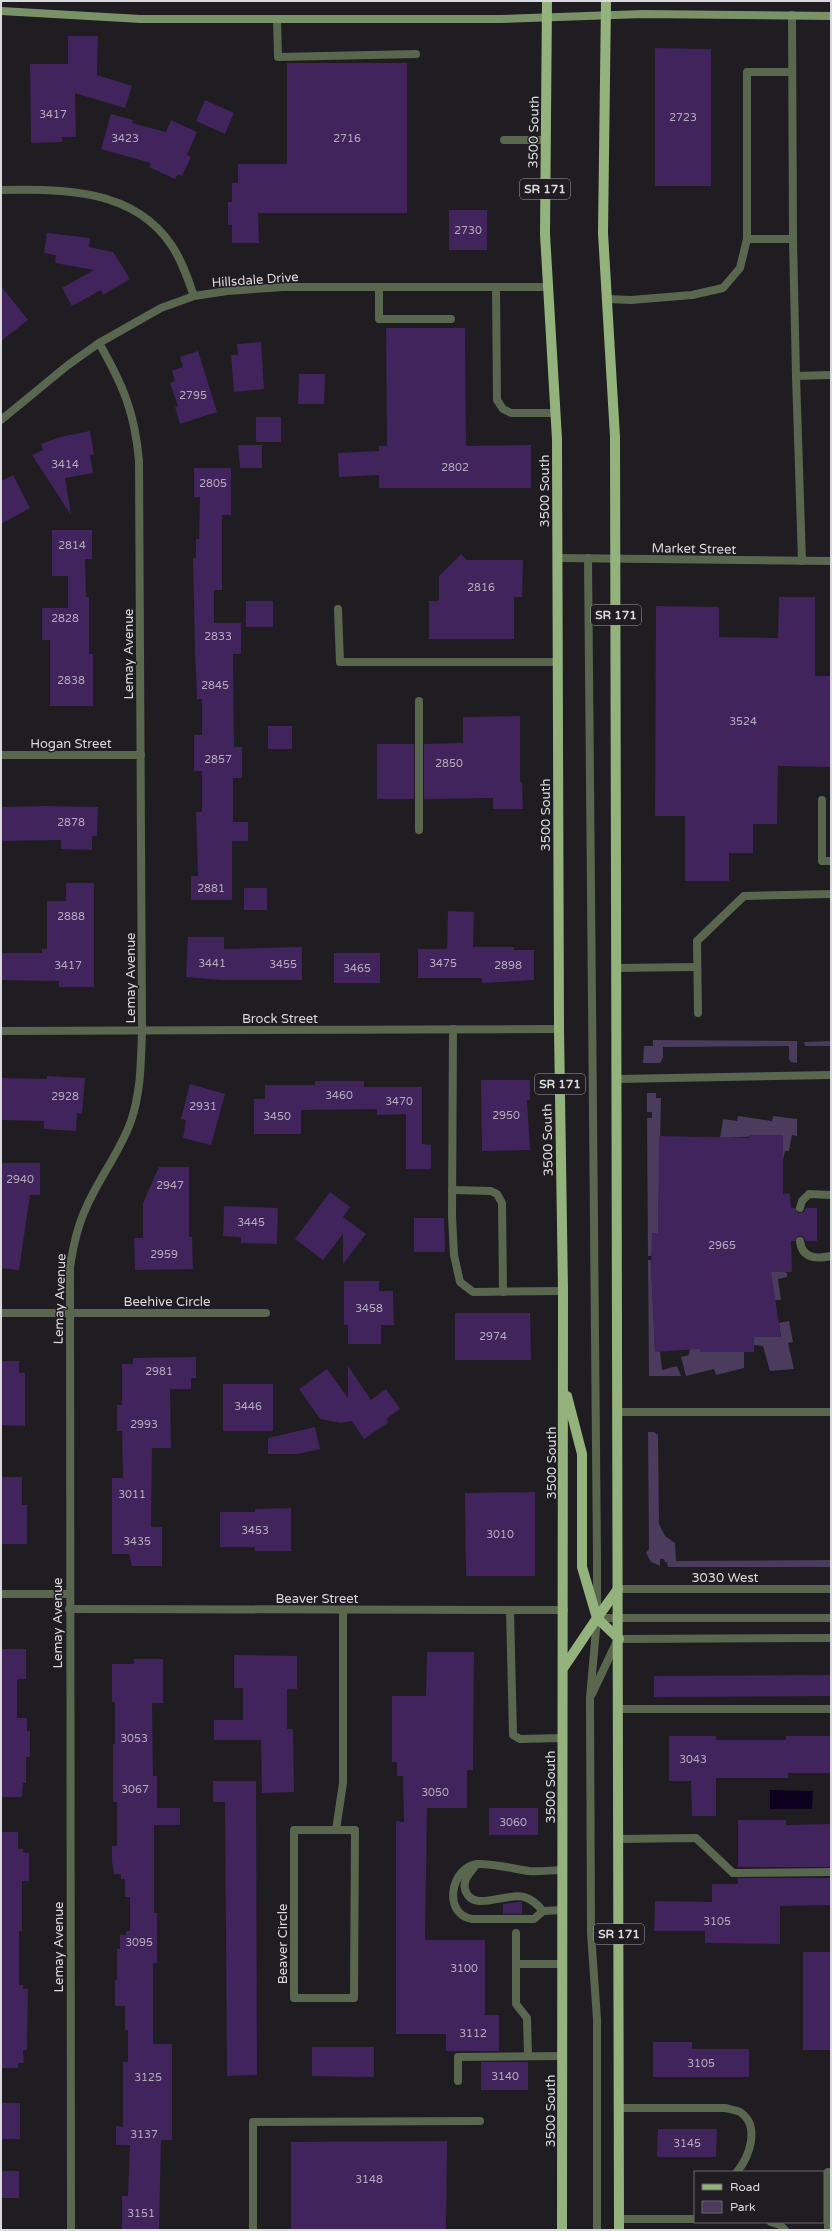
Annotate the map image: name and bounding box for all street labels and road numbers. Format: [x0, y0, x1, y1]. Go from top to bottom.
street label: 3500 South [525, 96, 543, 169]
road number: SR 171 [520, 179, 570, 199]
street label: Hillsdale Drive [211, 269, 299, 291]
street label: 3500 South [537, 455, 553, 527]
street label: Market Street [652, 540, 736, 558]
road number: SR 171 [591, 605, 641, 625]
street label: Lemay Avenue [121, 609, 137, 699]
street label: Hogan Street [30, 736, 112, 752]
street label: 3500 South [538, 779, 554, 851]
street label: Lemay Avenue [123, 933, 139, 1023]
street label: Brock Street [242, 1011, 318, 1027]
road number: SR 171 [535, 1074, 585, 1094]
street label: 3500 South [539, 1103, 557, 1176]
street label: Lemay Avenue [50, 1253, 70, 1345]
street label: Beehive Circle [124, 1294, 210, 1310]
street label: 3500 South [544, 1427, 560, 1499]
street label: 3030 West [691, 1570, 759, 1586]
street label: Lemay Avenue [50, 1578, 66, 1668]
street label: Beaver Street [275, 1591, 359, 1607]
street label: 3500 South [543, 1751, 559, 1823]
street label: Lemay Avenue [51, 1902, 67, 1992]
street label: Beaver Circle [275, 1904, 291, 1984]
road number: SR 171 [594, 1924, 644, 1944]
street label: 3500 South [543, 2075, 559, 2147]

